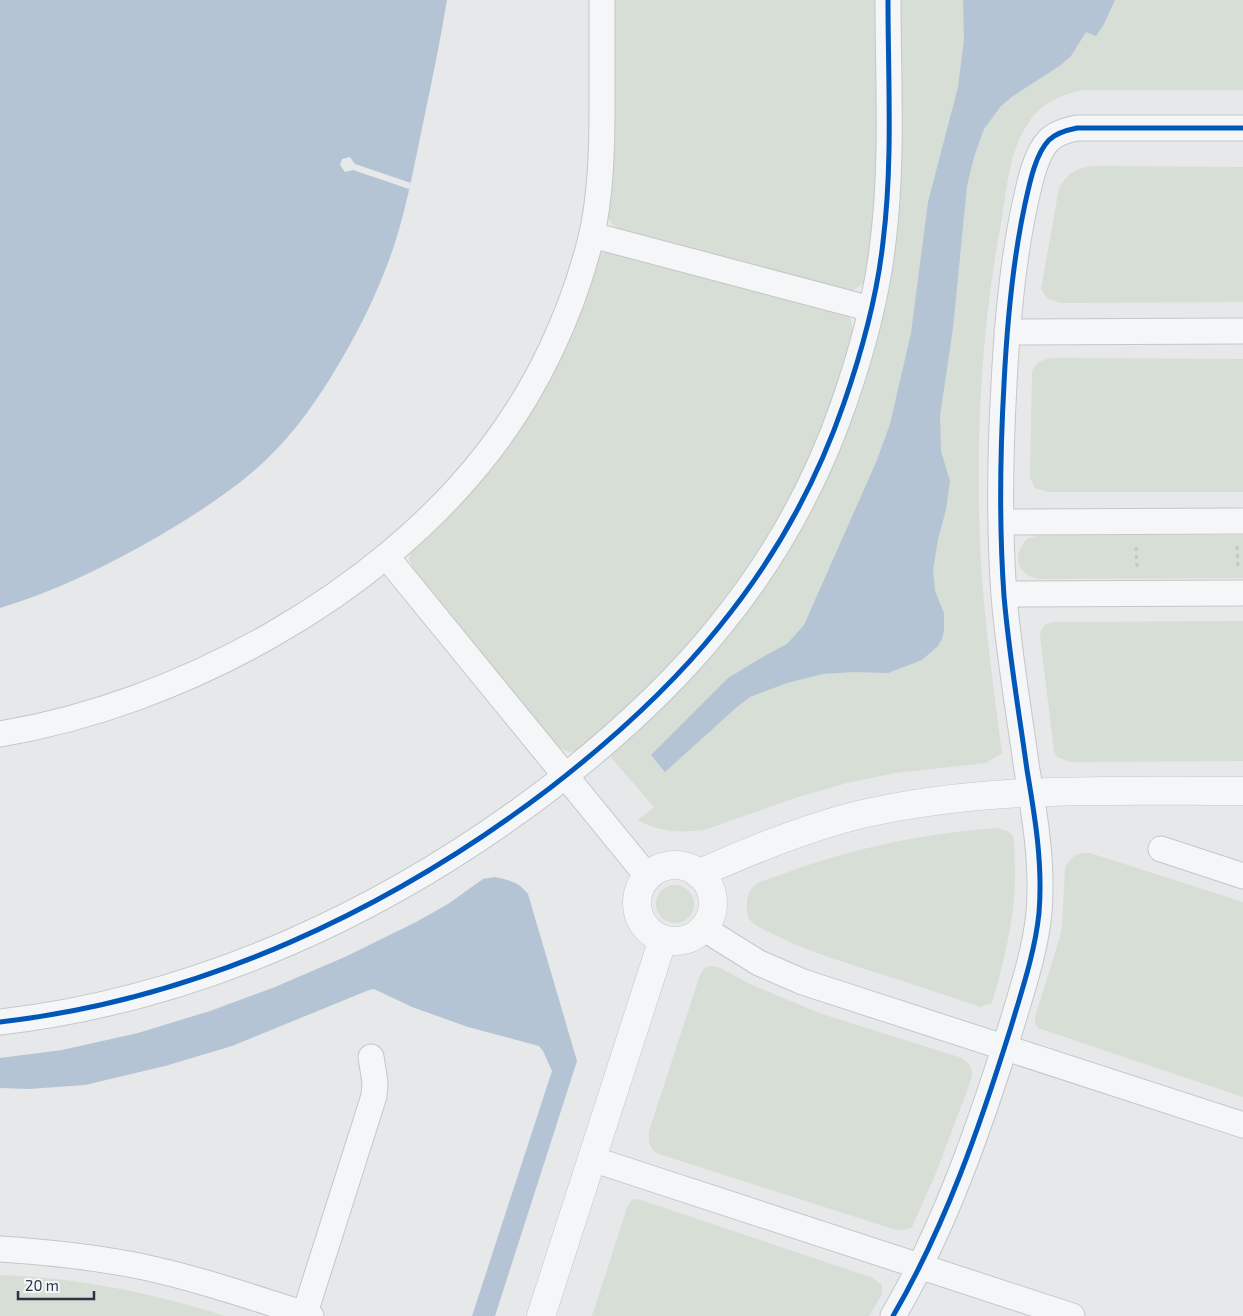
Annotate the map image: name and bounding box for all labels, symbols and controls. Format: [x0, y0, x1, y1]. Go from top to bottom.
scale bar [18, 1268, 94, 1300]
text: 20 m [25, 1276, 59, 1294]

